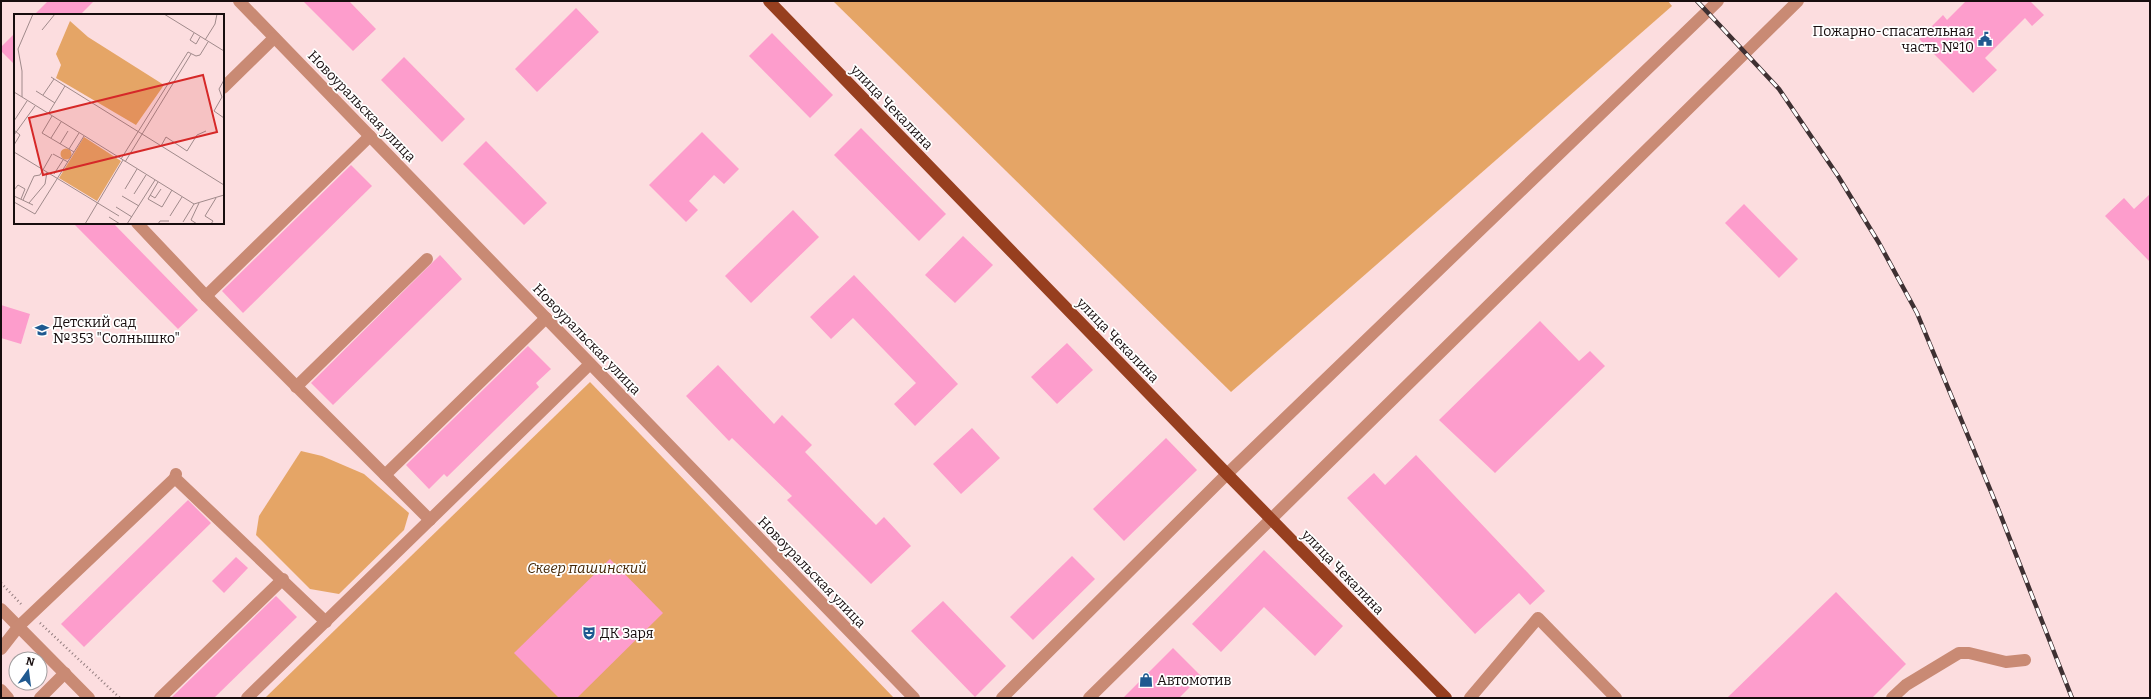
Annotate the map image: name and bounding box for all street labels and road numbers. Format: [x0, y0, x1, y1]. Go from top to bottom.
street label: Новоуральская улица [304, 47, 419, 166]
street label: улица Чекалина [846, 61, 937, 154]
street label: Новоуральская улица [529, 280, 644, 399]
street label: улица Чекалина [1072, 294, 1163, 387]
street label: Новоуральская улица [754, 513, 869, 632]
street label: улица Чекалина [1297, 526, 1388, 619]

